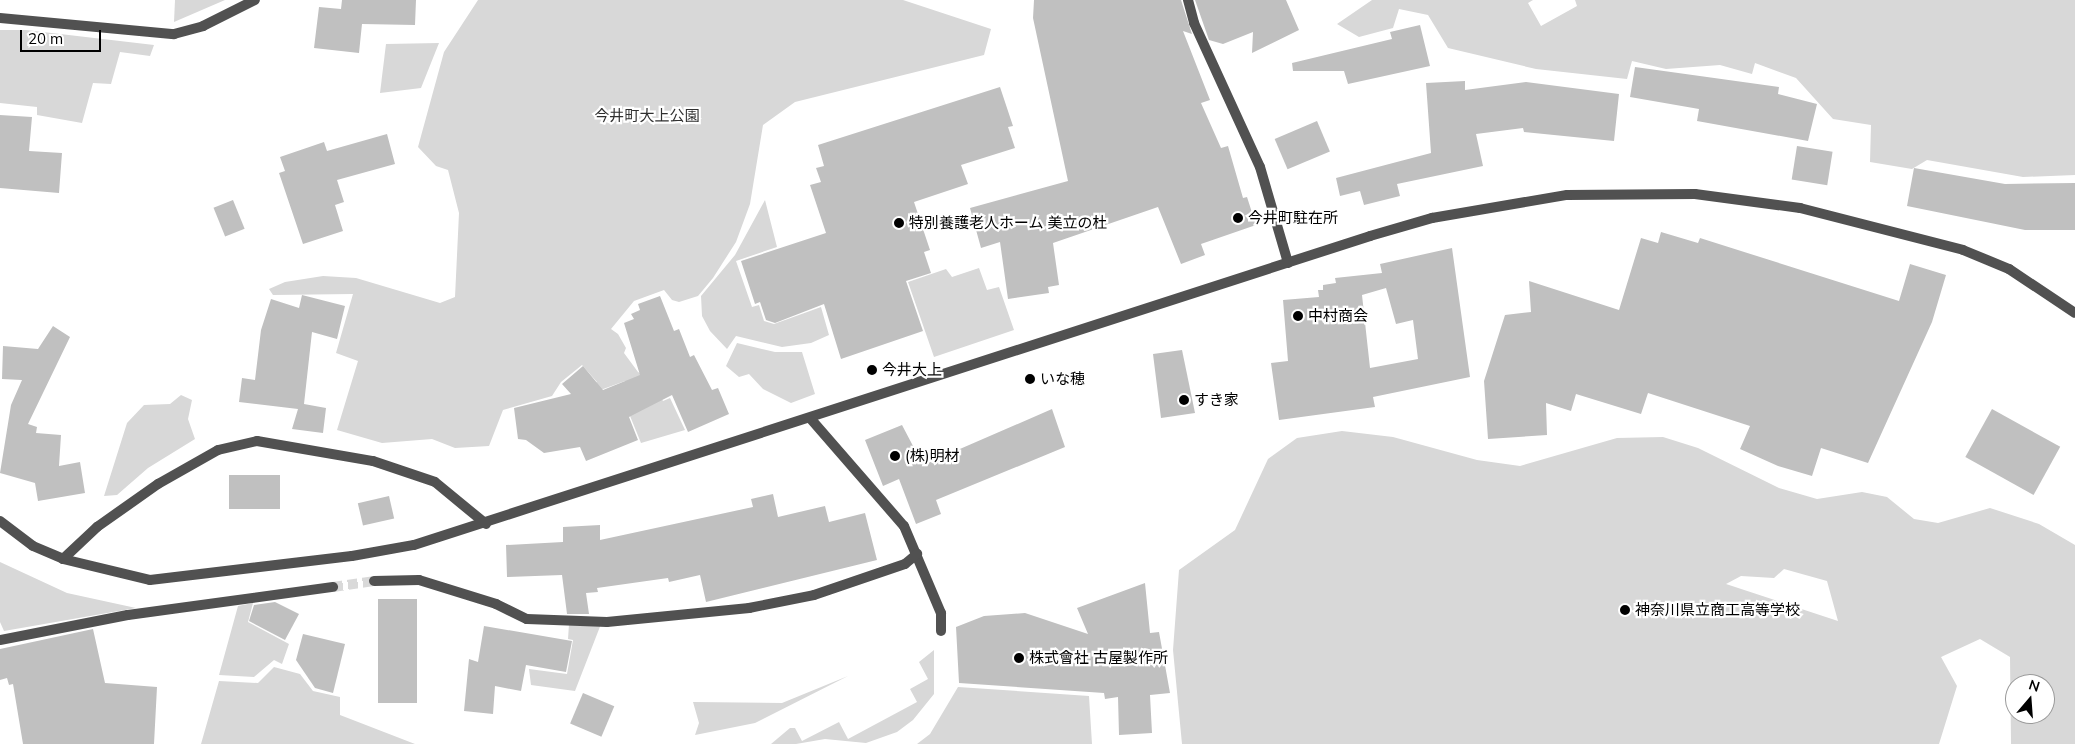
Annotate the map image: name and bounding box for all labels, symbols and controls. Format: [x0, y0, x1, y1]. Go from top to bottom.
scale bar [22, 20, 104, 52]
text: 20 m [28, 29, 63, 48]
park label: 今井町大上公園 [595, 107, 699, 125]
place label: 今井町駐在所 [1248, 209, 1338, 227]
marker: 今井町駐在所 [1232, 212, 1244, 224]
place label: 特別養護老人ホーム 美立の杜 [909, 214, 1108, 232]
marker: 特別養護老人ホーム 美立の杜 [893, 217, 905, 229]
place label: 中村商会 [1308, 307, 1368, 325]
marker: 中村商会 [1292, 310, 1304, 322]
place label: 今井大上 [882, 361, 942, 379]
marker: 今井大上 [866, 364, 878, 376]
place label: いな穂 [1040, 370, 1085, 388]
marker: いな穂 [1024, 373, 1036, 385]
place label: すき家 [1194, 391, 1239, 409]
marker: すき家 [1178, 394, 1190, 406]
place label: (株)明材 [905, 447, 960, 465]
marker: (株)明材 [889, 450, 901, 462]
place label: 神奈川県立商工高等学校 [1635, 601, 1800, 619]
marker: 神奈川県立商工高等学校 [1619, 604, 1631, 616]
place label: 株式會社 古屋製作所 [1029, 649, 1168, 667]
marker: 株式會社 古屋製作所 [1013, 652, 1025, 664]
north arrow [2005, 674, 2055, 724]
text: N [2027, 675, 2042, 696]

